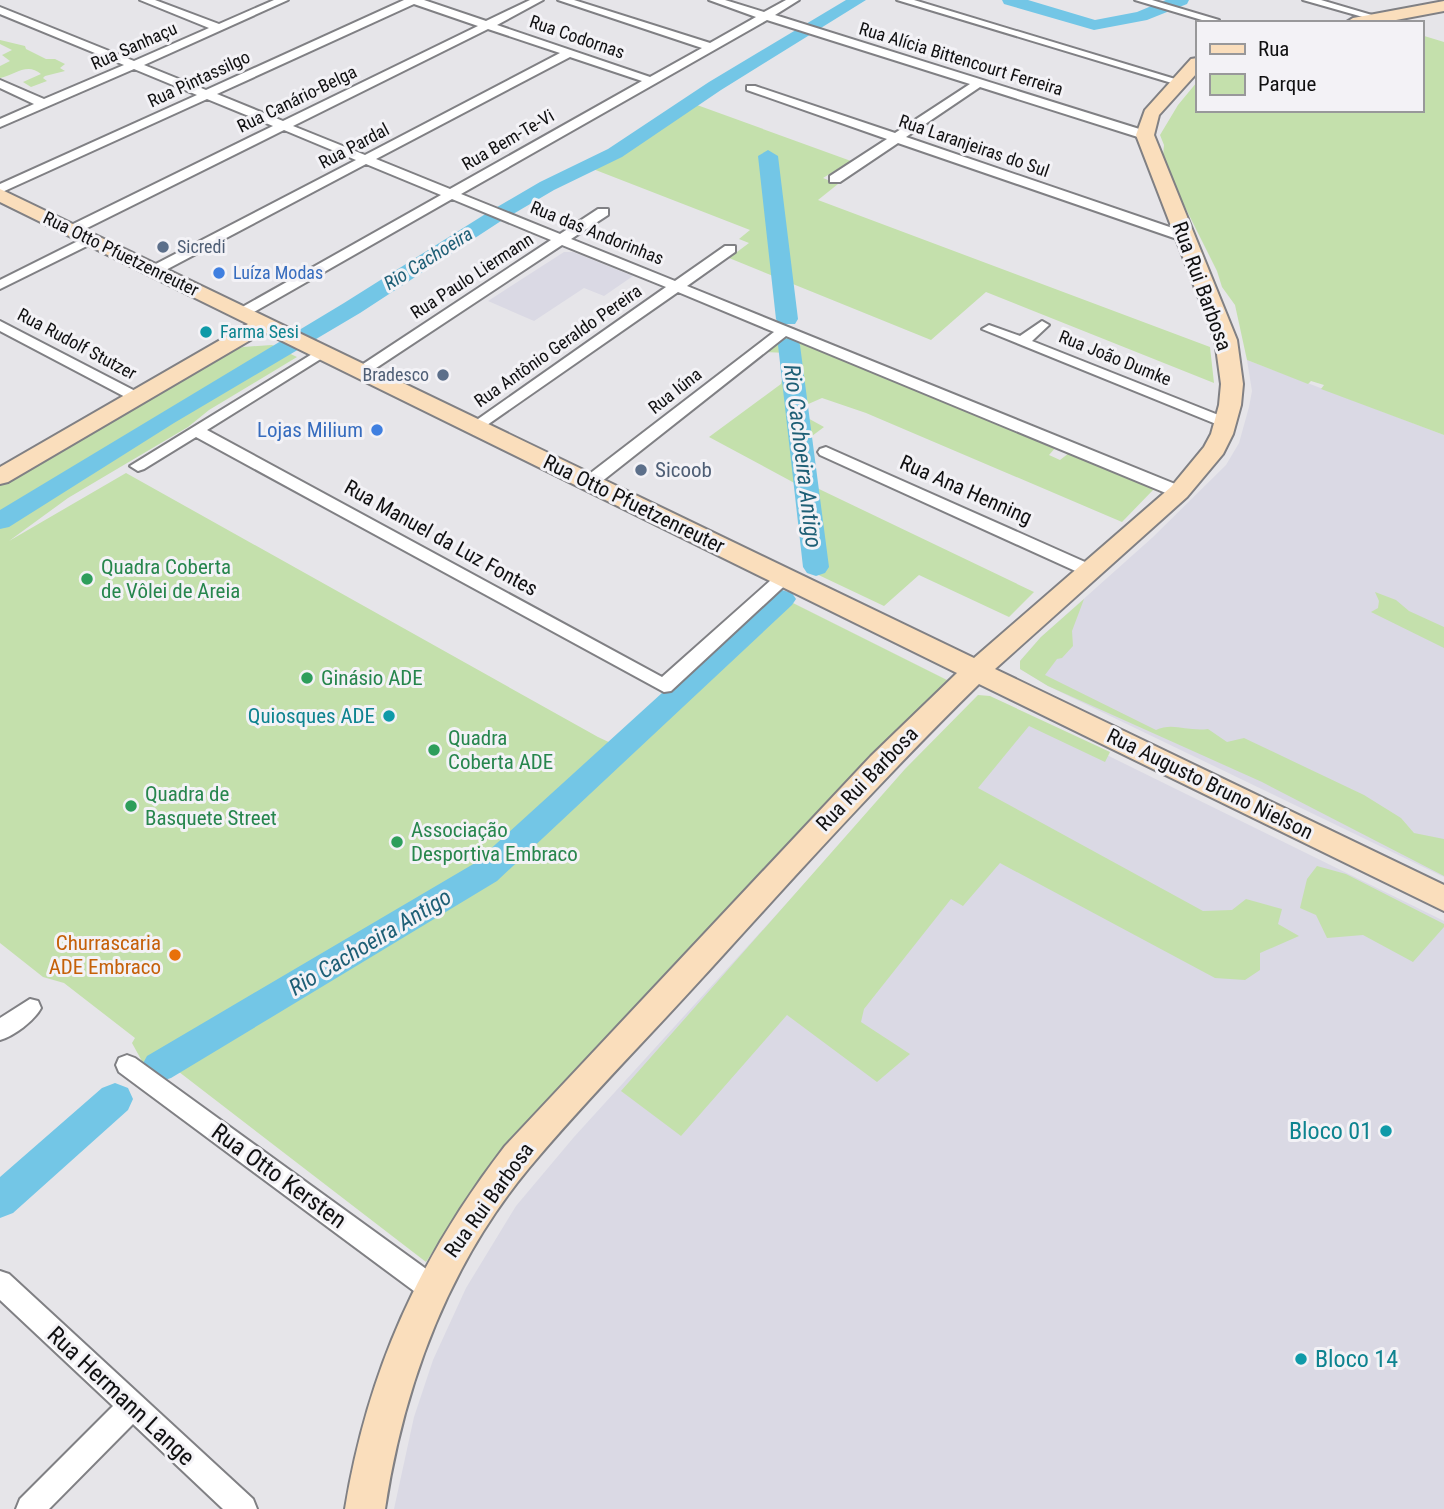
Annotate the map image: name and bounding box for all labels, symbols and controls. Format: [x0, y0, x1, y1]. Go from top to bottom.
street label: Rua Codornas [527, 10, 628, 63]
street label: Rua Sanhaçu [87, 17, 180, 74]
street label: Rua Alícia Bittencourt Ferreira [857, 17, 1066, 100]
legend [1196, 21, 1423, 112]
text: Rua [1258, 37, 1289, 61]
street label: Rua Pintassilgo [144, 46, 253, 111]
street label: Rua Canário-Belga [234, 61, 360, 137]
text: Parque [1258, 72, 1316, 96]
street label: Rua Bem-Te-Vi [458, 105, 558, 174]
street label: Rua Laranjeiras do Sul [896, 110, 1052, 181]
street label: Rua Pardal [315, 118, 392, 173]
street label: Rua das Andorinhas [528, 196, 667, 269]
street label: Rua Otto Pfuetzenreuter [40, 207, 203, 301]
street label: Rua Rui Barbosa [1168, 218, 1236, 354]
water label: Rio Cachoeira [380, 222, 477, 295]
street label: Rua Paulo Liermann [407, 228, 537, 323]
place label: Sicredi [177, 236, 226, 257]
marker: Sicredi [155, 239, 171, 255]
place label: Luíza Modas [233, 262, 323, 283]
marker: Luíza Modas [211, 265, 227, 281]
street label: Rua Antônio Geraldo Pereira [470, 280, 645, 411]
street label: Rua Rudolf Stutzer [14, 303, 141, 384]
place label: Farma Sesi [220, 321, 299, 342]
marker: Farma Sesi [198, 324, 214, 340]
street label: Rua João Dumke [1056, 325, 1174, 390]
street label: Rua Iúna [644, 363, 705, 418]
water label: Rio Cachoeira Antigo [778, 363, 827, 549]
place label: Bradesco [362, 364, 429, 385]
marker: Bradesco [435, 367, 451, 383]
place label: Lojas Milium [257, 418, 363, 442]
marker: Lojas Milium [369, 422, 385, 438]
street label: Rua Otto Pfuetzenreuter [539, 450, 729, 558]
street label: Rua Ana Henning [896, 450, 1036, 530]
place label: Sicoob [655, 458, 712, 482]
marker: Sicoob [633, 462, 649, 478]
street label: Rua Manuel da Luz Fontes [340, 475, 542, 601]
place label: Quadra Coberta de Vôlei de Areia [101, 555, 240, 603]
marker: Quadra Coberta de Vôlei de Areia [79, 571, 95, 587]
place label: Ginásio ADE [321, 666, 423, 690]
marker: Ginásio ADE [299, 670, 315, 686]
place label: Quiosques ADE [248, 704, 375, 728]
marker: Quiosques ADE [381, 708, 397, 724]
street label: Rua Rui Barbosa [811, 722, 923, 836]
street label: Rua Augusto Bruno Nielson [1103, 724, 1317, 844]
place label: Quadra Coberta ADE [448, 726, 553, 774]
marker: Quadra Coberta ADE [426, 742, 442, 758]
place label: Quadra de Basquete Street [145, 782, 277, 830]
marker: Quadra de Basquete Street [123, 798, 139, 814]
place label: Associação Desportiva Embraco [411, 818, 578, 866]
marker: Associação Desportiva Embraco [389, 834, 405, 850]
water label: Rio Cachoeira Antigo [284, 883, 456, 1002]
place label: Churrascaria ADE Embraco [49, 931, 161, 979]
marker: Churrascaria ADE Embraco [167, 947, 183, 963]
place label: Bloco 01 [1289, 1117, 1372, 1145]
street label: Rua Otto Kersten [206, 1118, 352, 1234]
marker: Bloco 01 [1378, 1123, 1394, 1139]
street label: Rua Rui Barbosa [439, 1138, 539, 1262]
street label: Rua Hermann Lange [42, 1321, 200, 1471]
place label: Bloco 14 [1315, 1345, 1398, 1373]
marker: Bloco 14 [1293, 1351, 1309, 1367]

